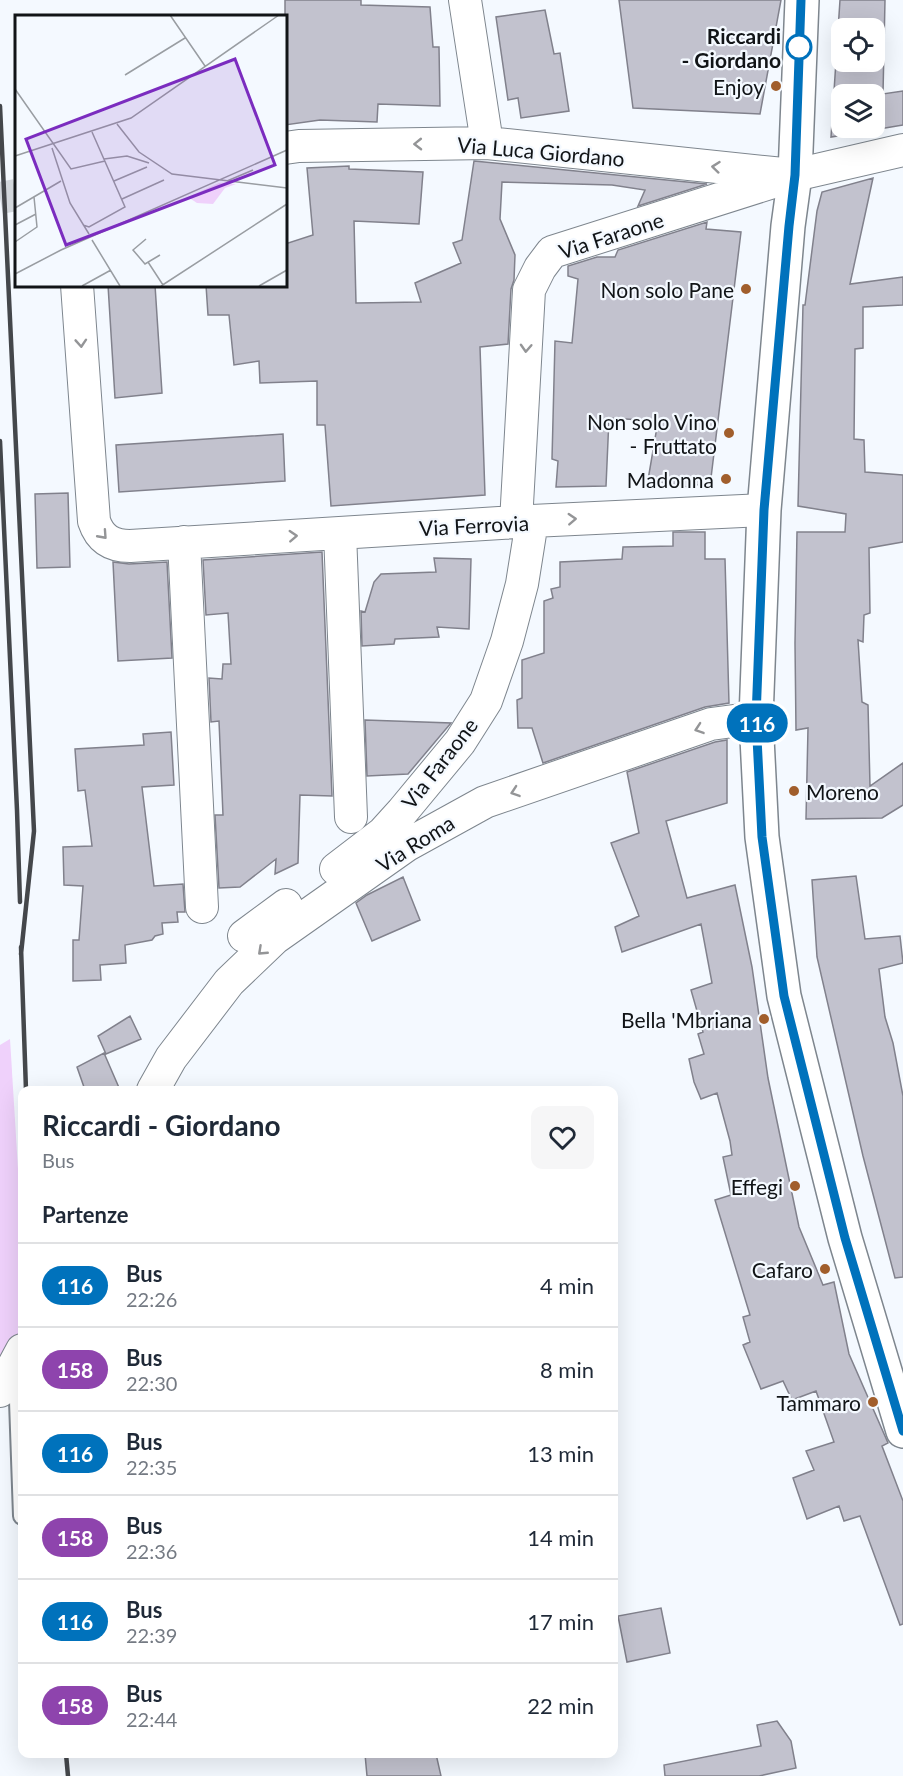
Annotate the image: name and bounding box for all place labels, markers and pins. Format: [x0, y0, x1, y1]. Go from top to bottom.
place label: Riccardi - Giordano [681, 23, 781, 72]
marker: Riccardi - Giordano [786, 34, 812, 60]
place label: Enjoy [713, 74, 764, 99]
marker: Enjoy [769, 79, 783, 93]
place label: Non solo Pane [601, 277, 734, 302]
marker: Non solo Pane [739, 282, 753, 296]
place label: Non solo Vino - Fruttato [587, 409, 717, 458]
marker: Non solo Vino - Fruttato [722, 426, 736, 440]
place label: Madonna [627, 467, 714, 492]
marker: Madonna [719, 472, 733, 486]
place label: Moreno [806, 779, 879, 804]
marker: Moreno [787, 784, 801, 798]
place label: Bella 'Mbriana [621, 1007, 752, 1032]
marker: Bella 'Mbriana [757, 1012, 771, 1026]
place label: Effegi [731, 1174, 783, 1199]
marker: Effegi [788, 1179, 802, 1193]
place label: Cafaro [752, 1257, 813, 1282]
marker: Cafaro [818, 1262, 832, 1276]
place label: Tammaro [776, 1390, 861, 1415]
marker: Tammaro [866, 1395, 880, 1409]

